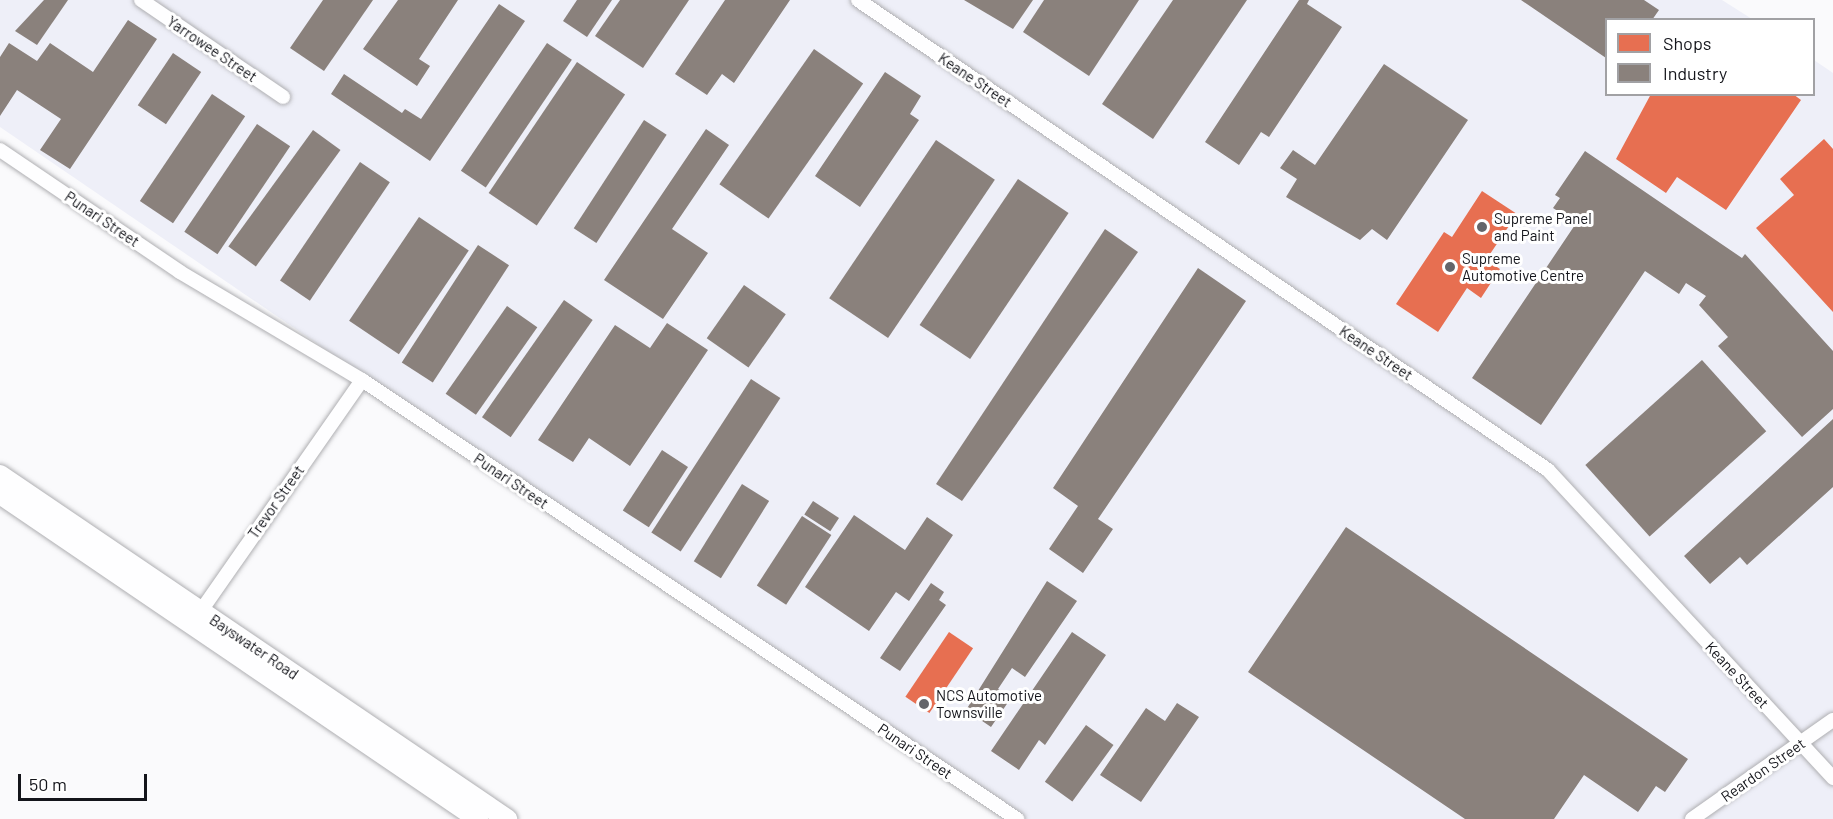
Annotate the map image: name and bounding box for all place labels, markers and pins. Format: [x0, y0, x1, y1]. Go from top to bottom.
place label: Supreme Panel and Paint [1494, 209, 1592, 244]
marker: Supreme Panel and Paint [1475, 220, 1489, 234]
place label: Supreme Automotive Centre [1462, 249, 1584, 284]
marker: Supreme Automotive Centre [1443, 260, 1457, 274]
place label: NCS Automotive Townsville [936, 686, 1042, 721]
marker: NCS Automotive Townsville [917, 697, 931, 711]

